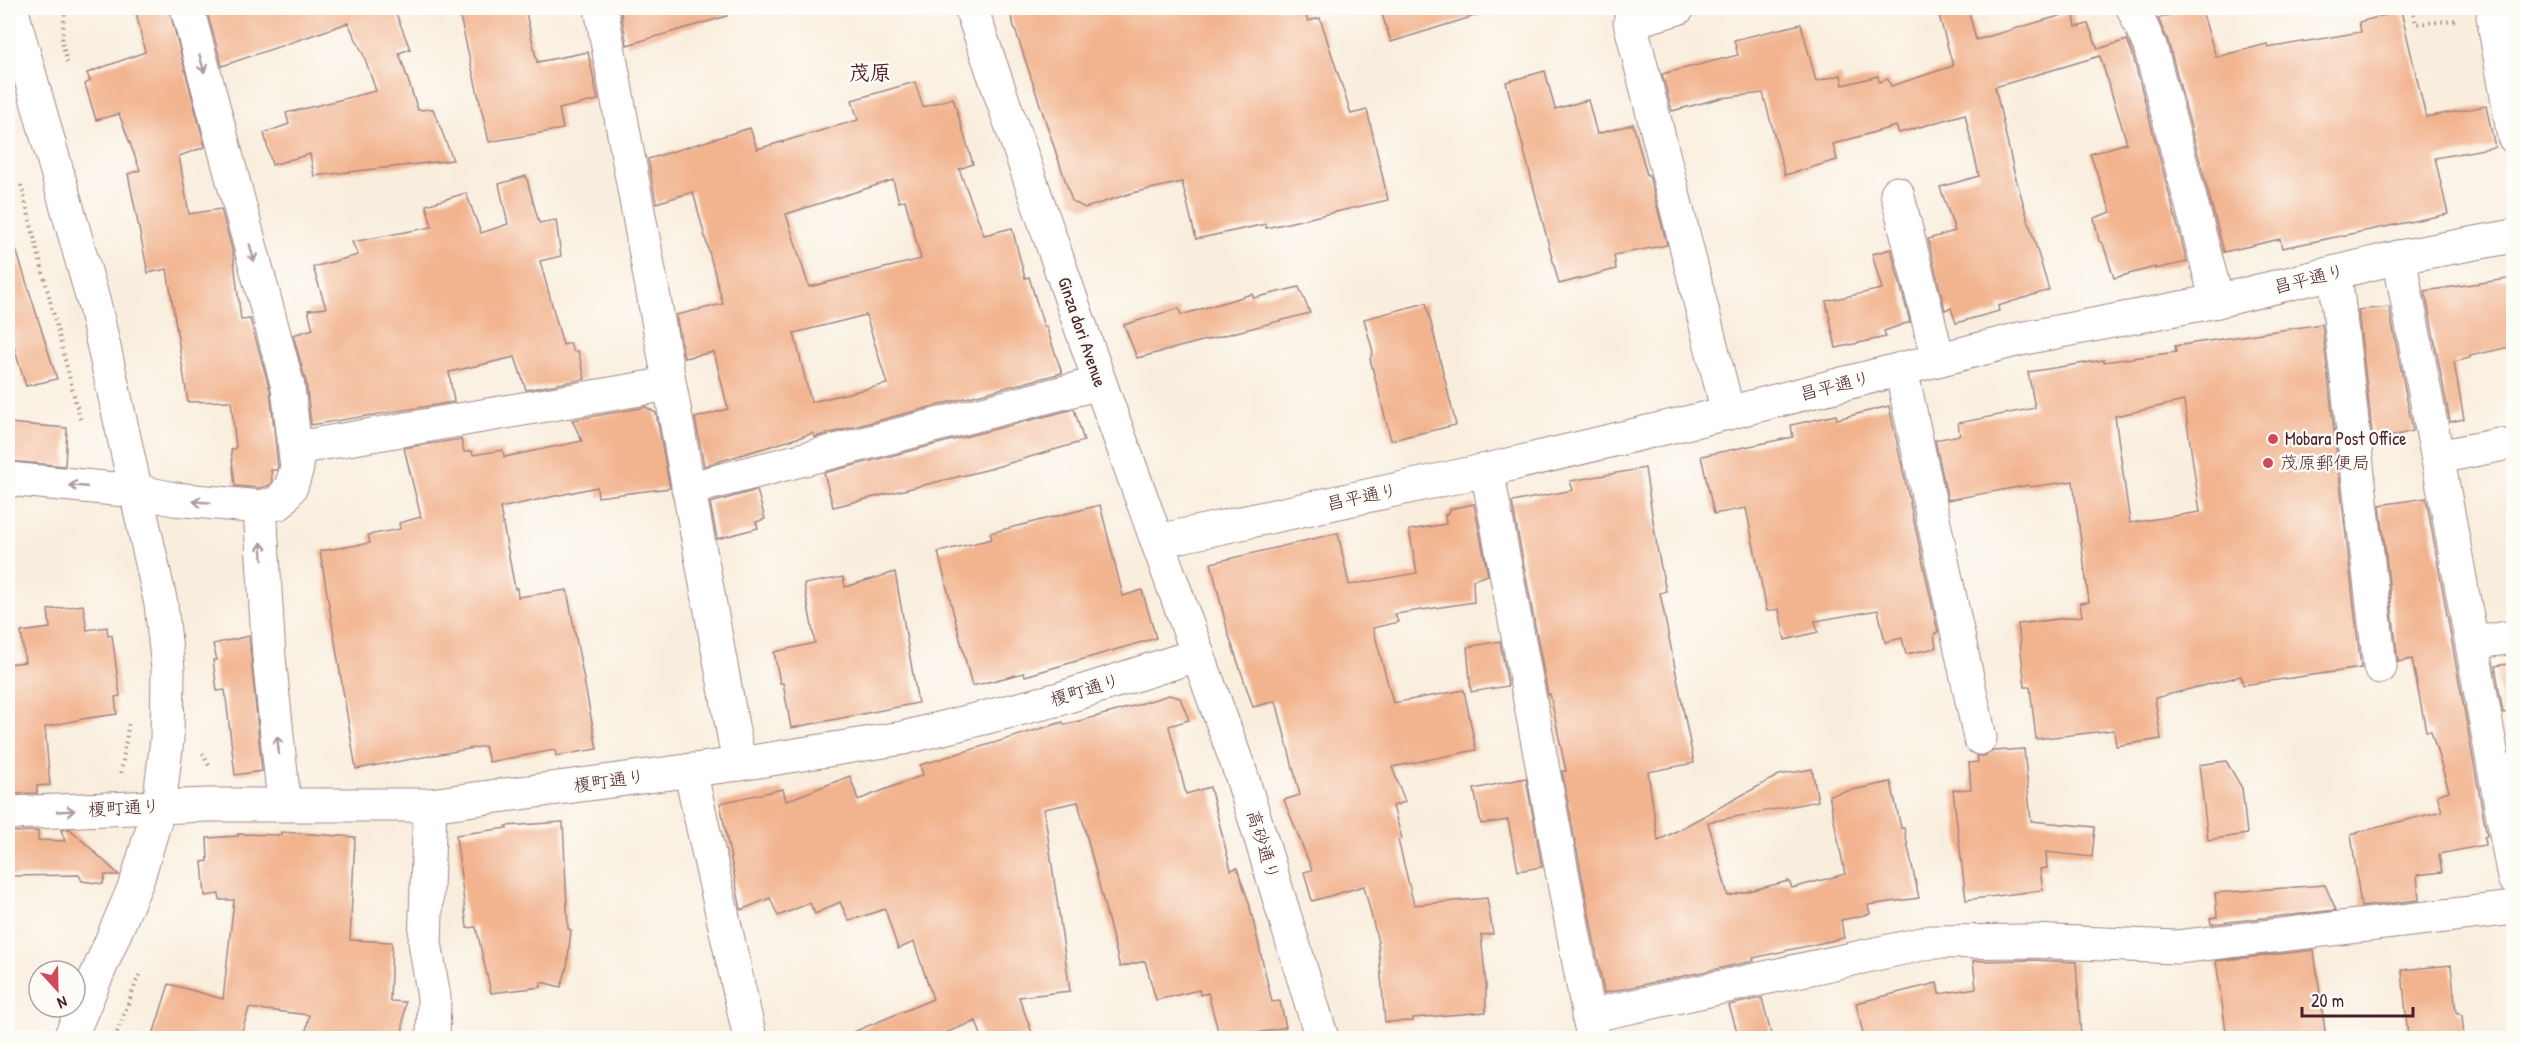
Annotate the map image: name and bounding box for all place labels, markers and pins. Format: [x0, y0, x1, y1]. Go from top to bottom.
place label: Mobara Post Office [2285, 426, 2406, 451]
marker: Mobara Post Office [2266, 432, 2280, 446]
place label: 茂原郵便局 [2280, 450, 2370, 475]
marker: 茂原郵便局 [2261, 456, 2275, 470]

